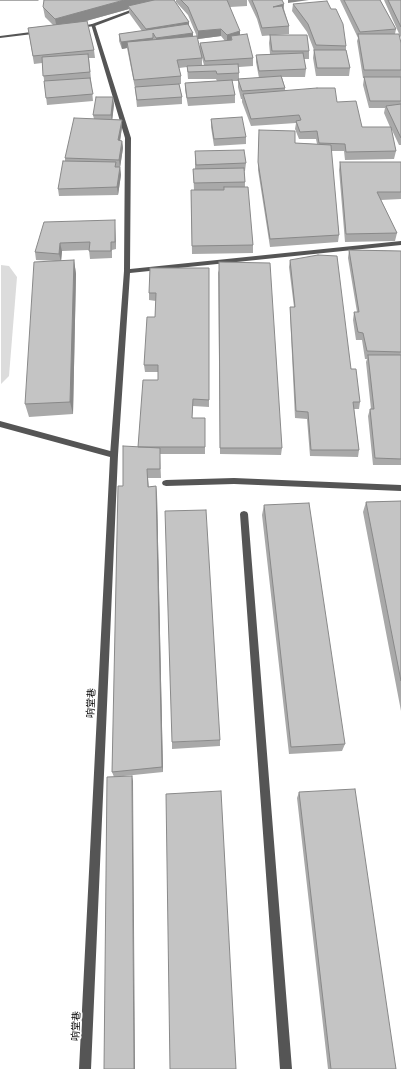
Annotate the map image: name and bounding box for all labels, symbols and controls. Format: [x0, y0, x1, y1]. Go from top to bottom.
street label: 响堂巷 [84, 688, 98, 718]
street label: 响堂巷 [69, 1011, 83, 1041]

